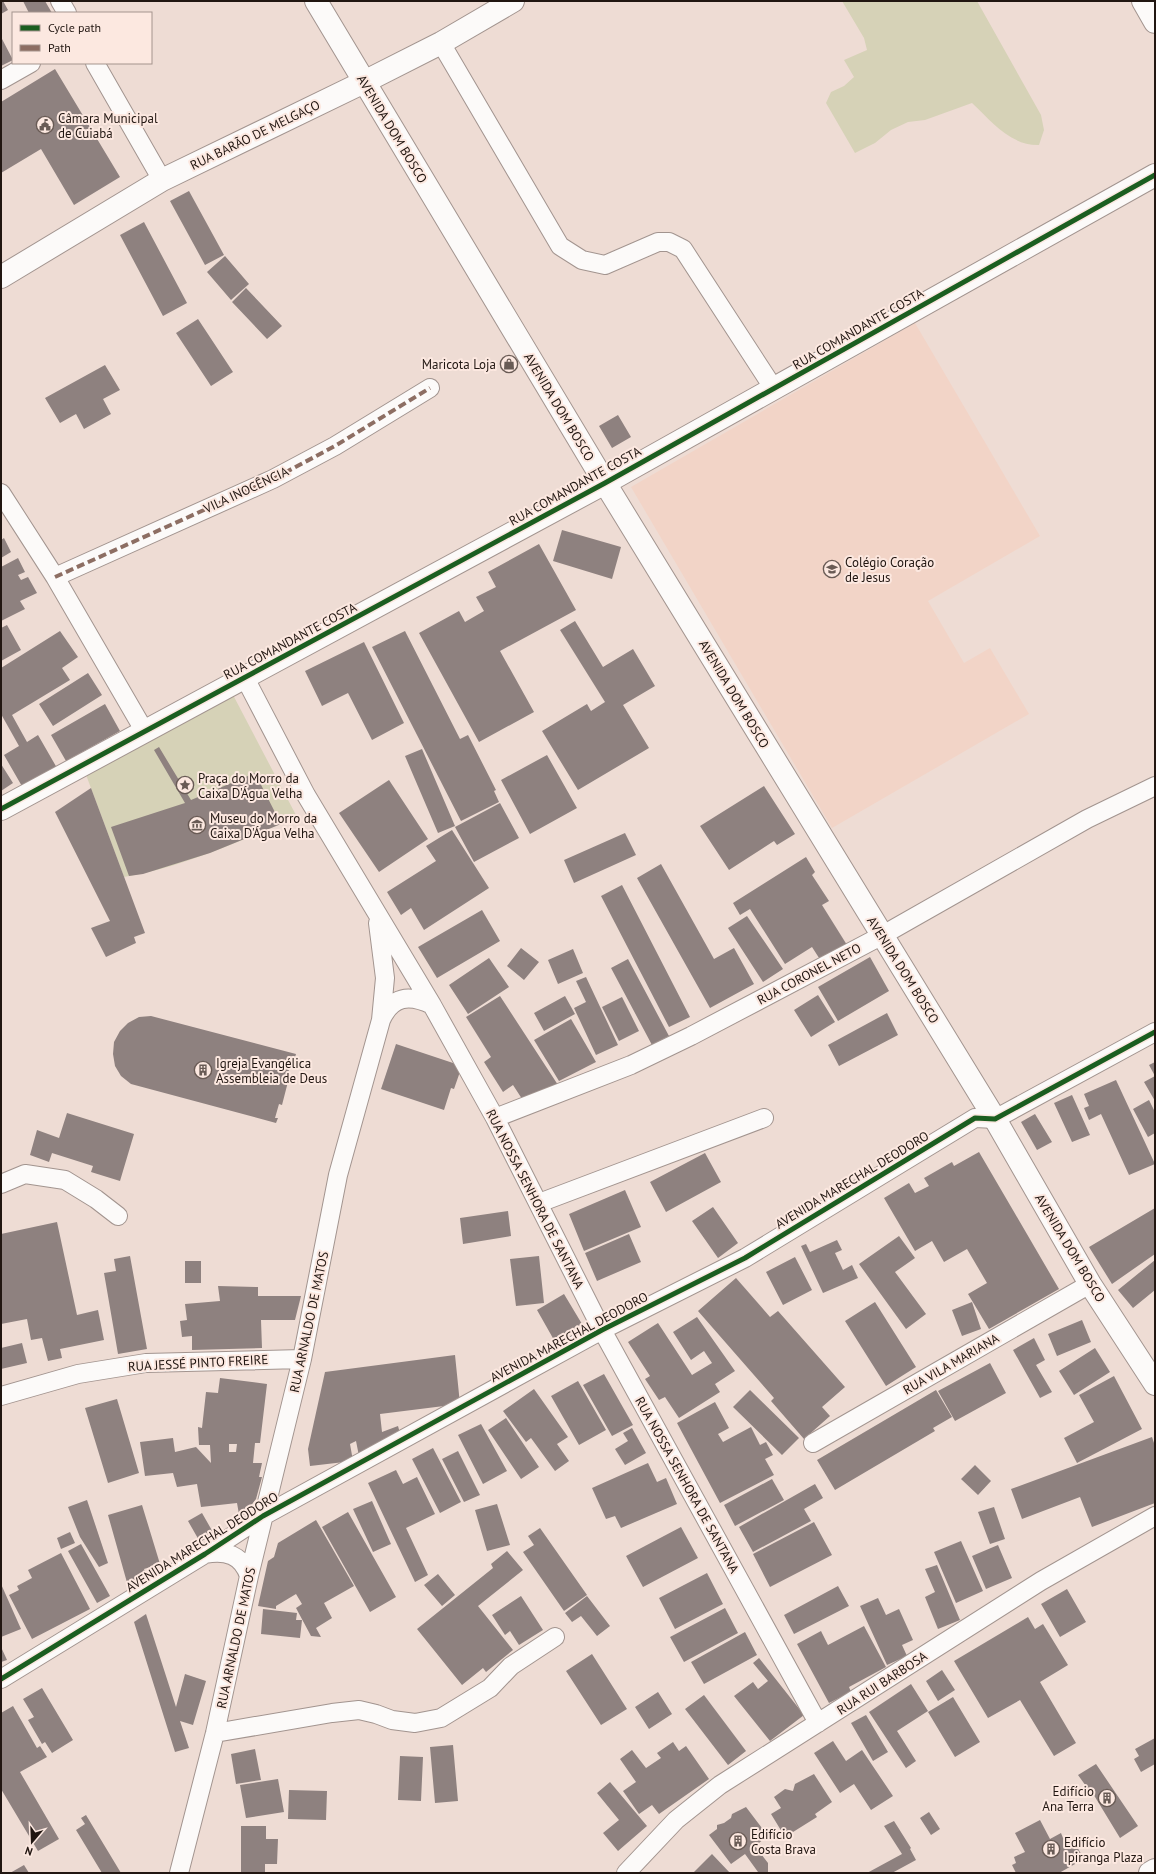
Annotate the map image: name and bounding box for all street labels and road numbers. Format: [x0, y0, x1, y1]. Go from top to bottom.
street label: AVENIDA DOM BOSCO [353, 72, 431, 186]
street label: RUA BARÃO DE MELGAÇO [187, 96, 323, 174]
street label: RUA COMANDANTE COSTA [789, 284, 927, 373]
street label: AVENIDA DOM BOSCO [520, 350, 598, 464]
street label: RUA COMANDANTE COSTA [506, 442, 644, 529]
street label: VILA INOCÊNCIA [200, 463, 292, 518]
street label: RUA COMANDANTE COSTA [220, 598, 360, 683]
street label: AVENIDA DOM BOSCO [695, 637, 773, 751]
street label: AVENIDA DOM BOSCO [863, 913, 943, 1027]
street label: RUA CORONEL NETO [754, 939, 864, 1009]
street label: RUA NOSSA SENHORA DE SANTANA [482, 1106, 588, 1292]
street label: AVENIDA MARECHAL DEODORO [772, 1127, 932, 1233]
street label: AVENIDA DOM BOSCO [1031, 1191, 1109, 1305]
street label: RUA ARNALDO DE MATOS [286, 1250, 332, 1394]
street label: AVENIDA MARECHAL DEODORO [487, 1288, 651, 1386]
street label: RUA VILA MARIANA [900, 1329, 1002, 1398]
street label: RUA JESSÉ PINTO FREIRE [127, 1351, 269, 1375]
street label: RUA NOSSA SENHORA DE SANTANA [631, 1394, 743, 1577]
street label: AVENIDA MARECHAL DEODORO [123, 1488, 281, 1596]
street label: RUA ARNALDO DE MATOS [213, 1566, 259, 1710]
street label: RUA RUI BARBOSA [834, 1647, 931, 1718]

